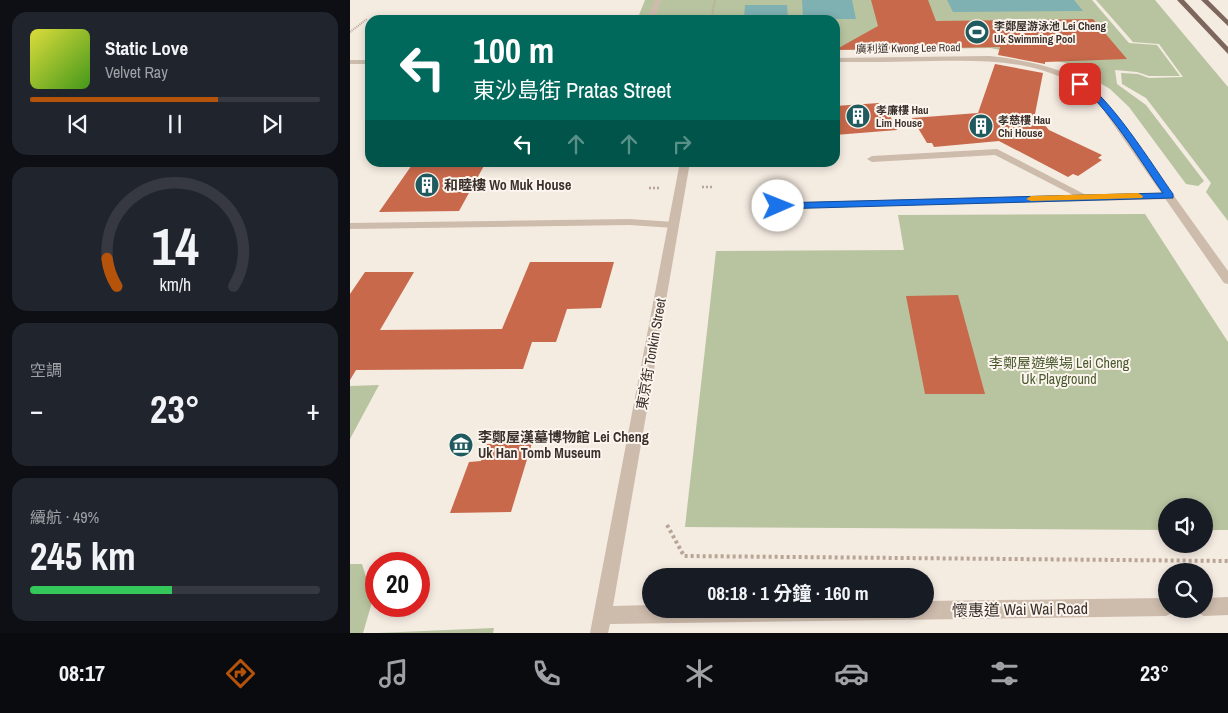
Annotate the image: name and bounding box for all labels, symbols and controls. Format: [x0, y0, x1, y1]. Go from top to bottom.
sports icon: 李鄭屋游泳池 Lei Cheng Uk Swimming Pool [964, 19, 990, 45]
place label: 李鄭屋游泳池 Lei Cheng Uk Swimming Pool [994, 19, 1107, 46]
text: 100 m [473, 27, 554, 74]
text: Static Love [105, 35, 188, 61]
icon: left [390, 35, 455, 100]
street label: 廣利道 Kwong Lee Road [856, 40, 960, 56]
text: Velvet Ray [105, 61, 168, 83]
pin [1059, 63, 1101, 105]
icon: arrive [1066, 70, 1094, 98]
text: 東沙島街 Pratas Street [473, 75, 671, 105]
building icon: 孝廉樓 Hau Lim House [845, 103, 871, 129]
place label: 孝廉樓 Hau Lim House [876, 103, 929, 130]
icon: previous [64, 110, 92, 138]
icon: pause [161, 110, 189, 138]
icon: next [258, 110, 286, 138]
building icon: 孝慈樓 Hau Chi House [968, 113, 994, 139]
place label: 孝慈樓 Hau Chi House [998, 113, 1051, 140]
icon: left [509, 130, 537, 158]
icon: ahead [562, 130, 590, 158]
icon: ahead [615, 130, 643, 158]
icon: right [668, 130, 696, 158]
building icon: 和睦樓 Wo Muk House [414, 172, 440, 198]
place label: 和睦樓 Wo Muk House [444, 176, 571, 194]
position arrow [751, 179, 803, 231]
text: 14 [151, 211, 199, 281]
text: km/h [159, 273, 191, 297]
street label: 東京街 Tonkin Street [632, 297, 670, 411]
park label: 李鄭屋遊樂場 Lei Cheng Uk Playground [989, 354, 1130, 388]
text: 空調 [30, 359, 62, 381]
text: 23° [150, 384, 200, 435]
text: − [30, 391, 43, 429]
text: + [307, 391, 320, 429]
place label: 李鄭屋漢墓博物館 Lei Cheng Uk Han Tomb Museum [478, 428, 649, 462]
museum icon: 李鄭屋漢墓博物館 Lei Cheng Uk Han Tomb Museum [448, 432, 474, 458]
map controls [1158, 498, 1213, 618]
button: sound [1158, 498, 1213, 553]
text: 續航 · 49% [30, 506, 99, 528]
text: 245 km [30, 531, 136, 582]
speed limit sign: 20 [365, 552, 430, 617]
button: search [1158, 563, 1213, 618]
text: 08:18 · 1 分鐘 · 160 m [707, 580, 869, 606]
street label: 懷惠道 Wai Wai Road [952, 597, 1088, 621]
icon: directions [223, 656, 258, 691]
icon: music [376, 656, 411, 691]
icon: phone [529, 656, 564, 691]
icon: climate [682, 656, 717, 691]
icon: car [834, 656, 869, 691]
icon: filters [987, 656, 1022, 691]
text: 08:17 [59, 658, 105, 688]
text: 23° [1140, 658, 1169, 688]

